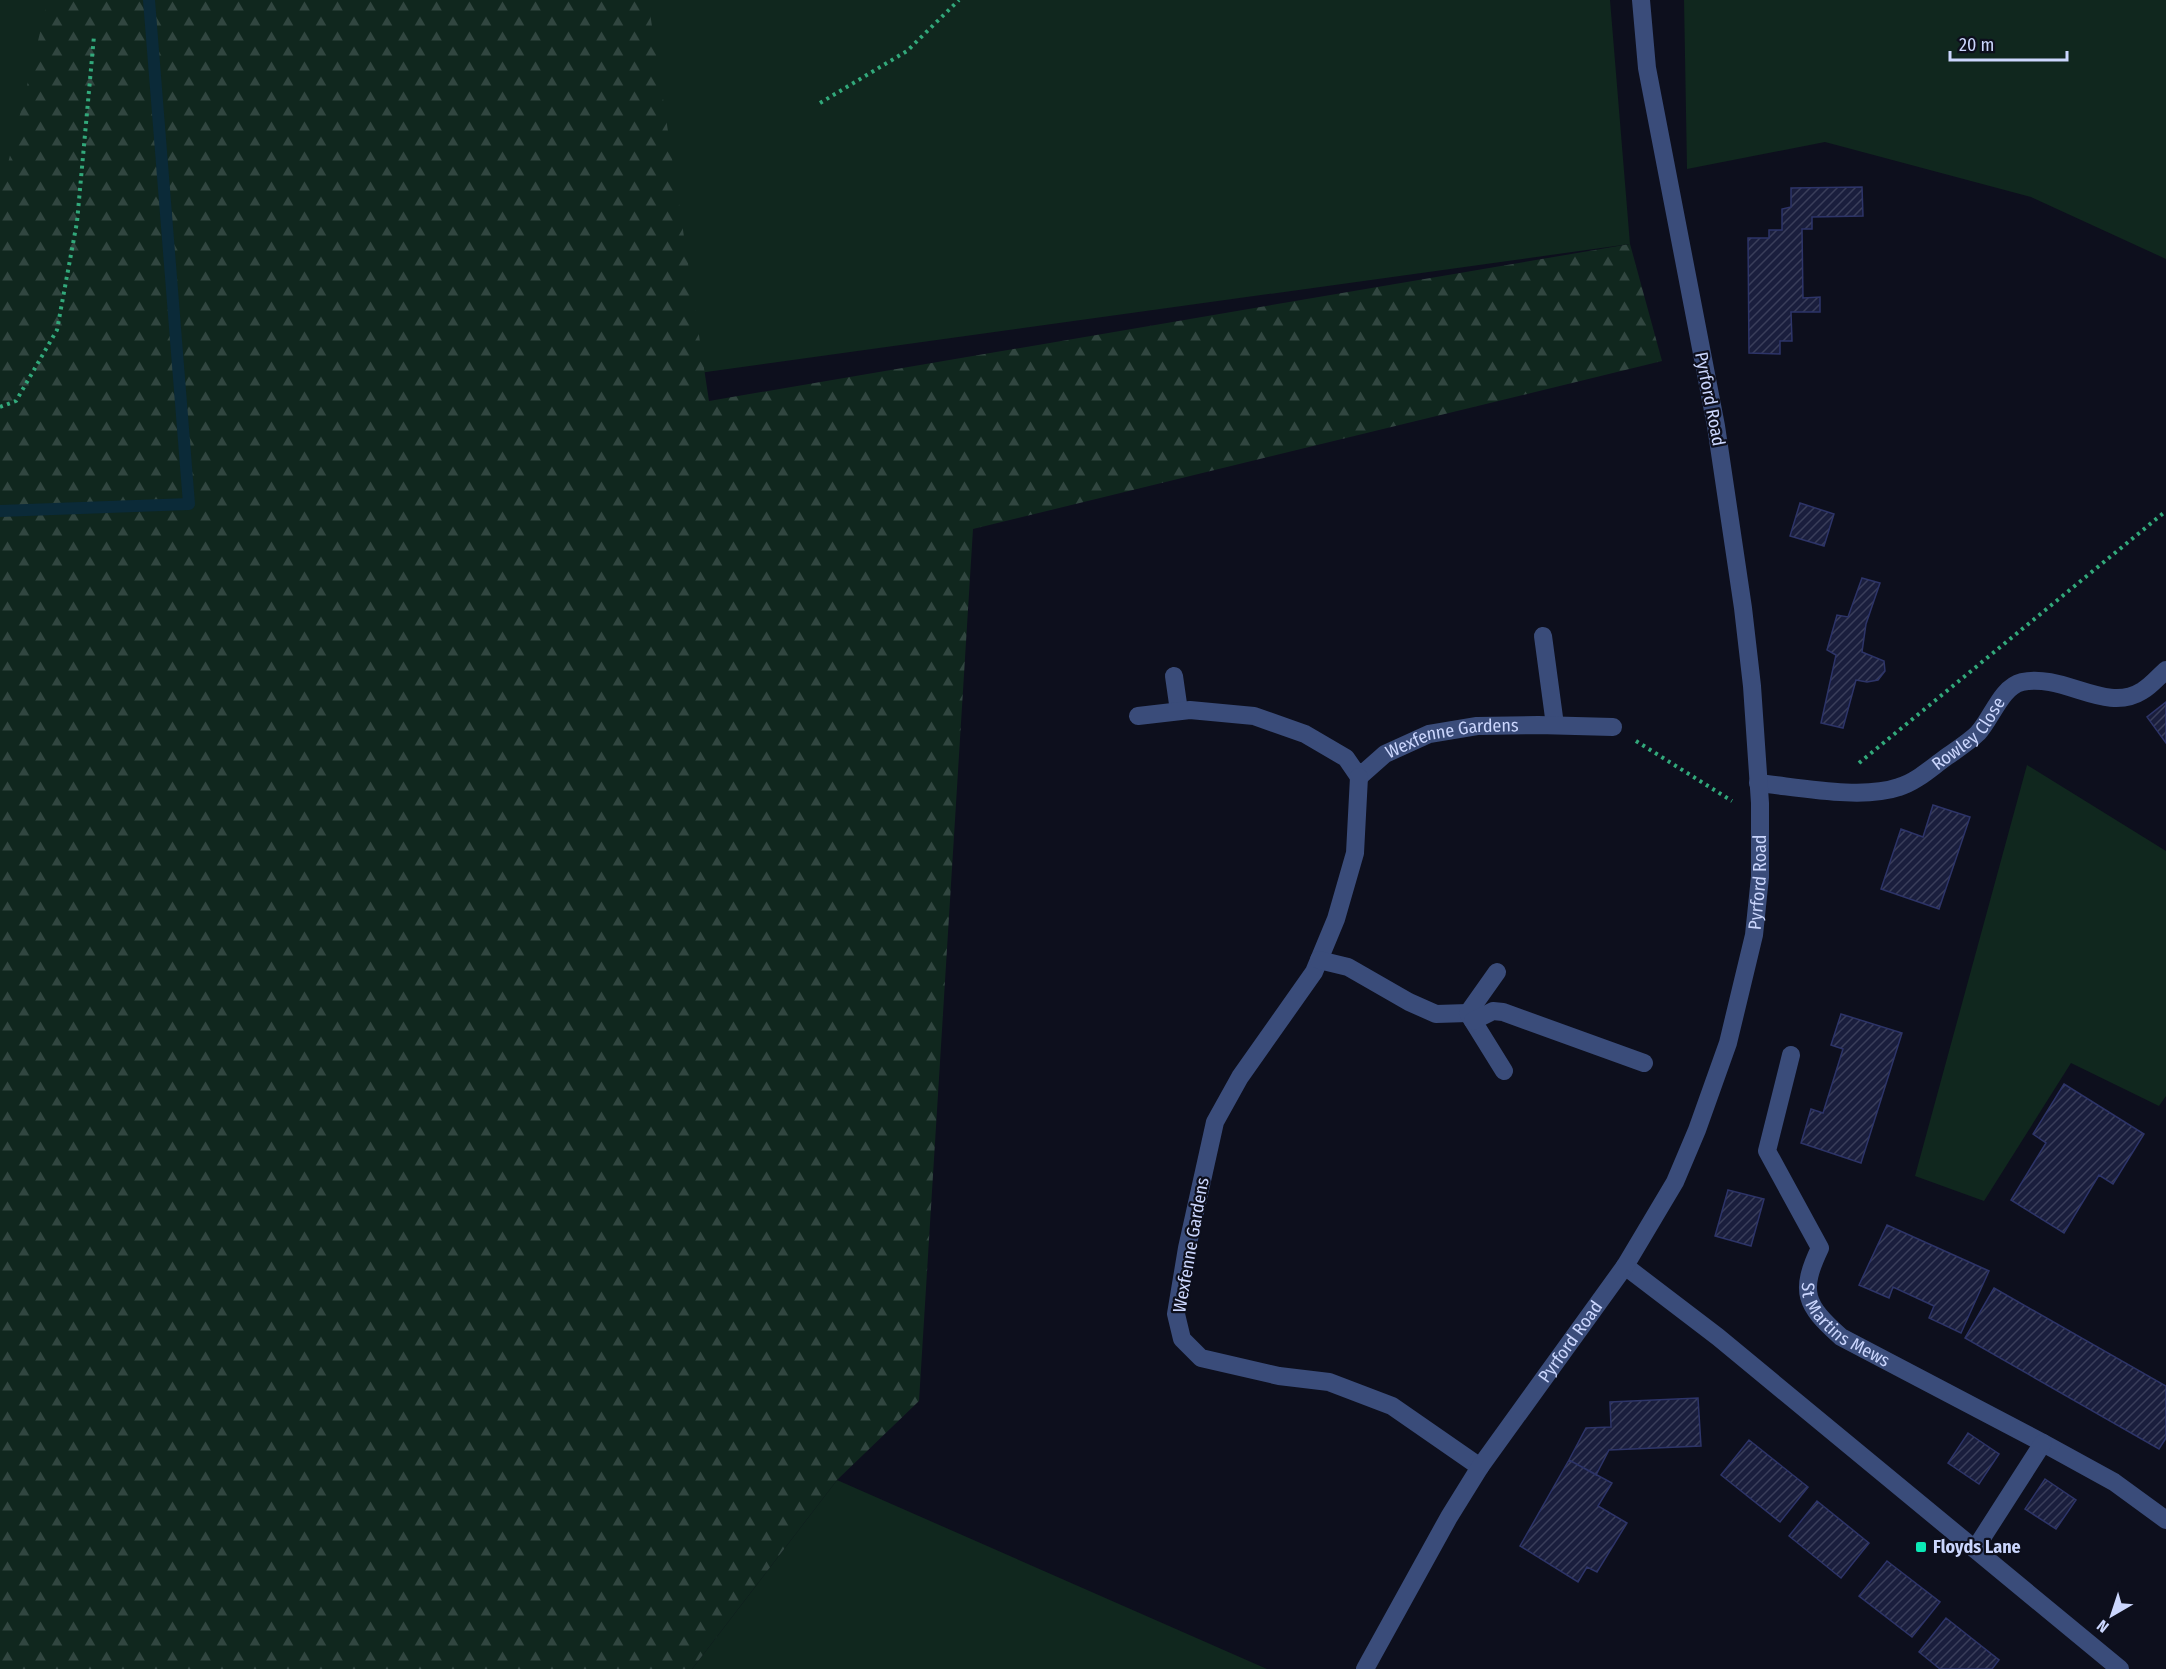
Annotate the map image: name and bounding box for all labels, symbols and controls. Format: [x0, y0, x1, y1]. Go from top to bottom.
scale bar [1950, 24, 2067, 62]
text: 20 m [1959, 34, 1994, 56]
street label: Pyrford Road [1690, 350, 1730, 448]
street label: Rowley Close [1927, 693, 2010, 775]
street label: Wexfenne Gardens [1382, 714, 1519, 763]
street label: Pyrford Road [1744, 835, 1771, 931]
street label: Wexfenne Gardens [1168, 1175, 1214, 1314]
street label: St Martins Mews [1797, 1282, 1894, 1372]
street label: Pyrford Road [1534, 1297, 1607, 1387]
place label: Floyds Lane [1933, 1536, 2021, 1558]
marker: Floyds Lane [1914, 1540, 1928, 1554]
north arrow [2082, 1585, 2142, 1645]
text: N [2093, 1616, 2113, 1637]

